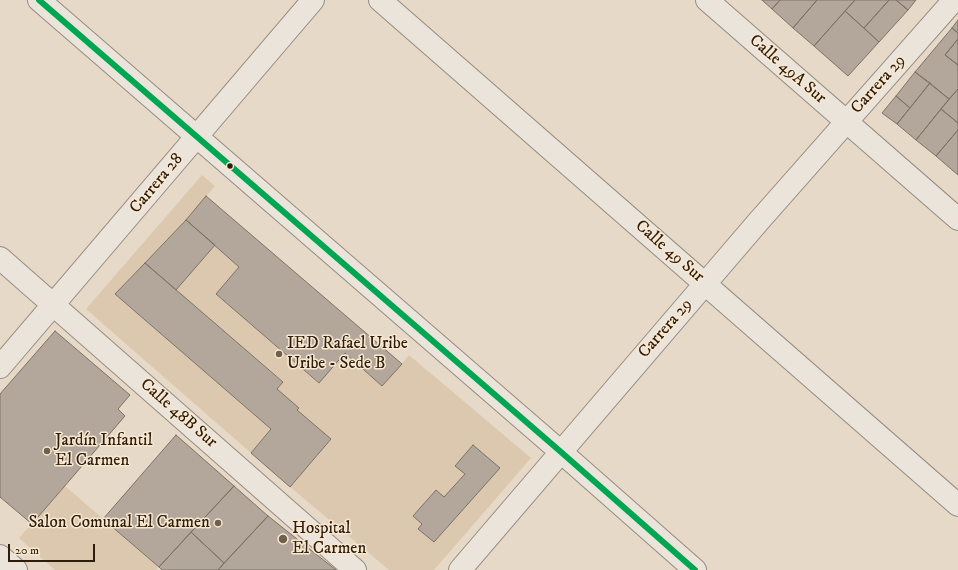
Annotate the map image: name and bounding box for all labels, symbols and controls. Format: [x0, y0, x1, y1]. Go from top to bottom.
street label: Calle 49A Sur [744, 31, 830, 109]
street label: Carrera 29 [847, 51, 911, 119]
street label: Carrera 28 [126, 150, 188, 218]
unlabelled marker [225, 161, 235, 171]
street label: Calle 49 Sur [630, 217, 708, 287]
street label: Carrera 29 [635, 295, 697, 363]
place label: IED Rafael Uribe Uribe - Sede B [287, 334, 408, 374]
marker: IED Rafael Uribe Uribe - Sede B [274, 349, 284, 359]
street label: Calle 48B Sur [135, 375, 221, 453]
place label: Jardín Infantil El Carmen [55, 431, 153, 471]
marker: Jardín Infantil El Carmen [42, 446, 52, 456]
place label: Salon Comunal El Carmen [28, 513, 210, 533]
marker: Salon Comunal El Carmen [213, 518, 223, 528]
place label: Hospital El Carmen [292, 519, 366, 559]
marker: Hospital El Carmen [277, 533, 289, 545]
scale bar [10, 536, 97, 562]
text: 20 m [15, 543, 39, 558]

